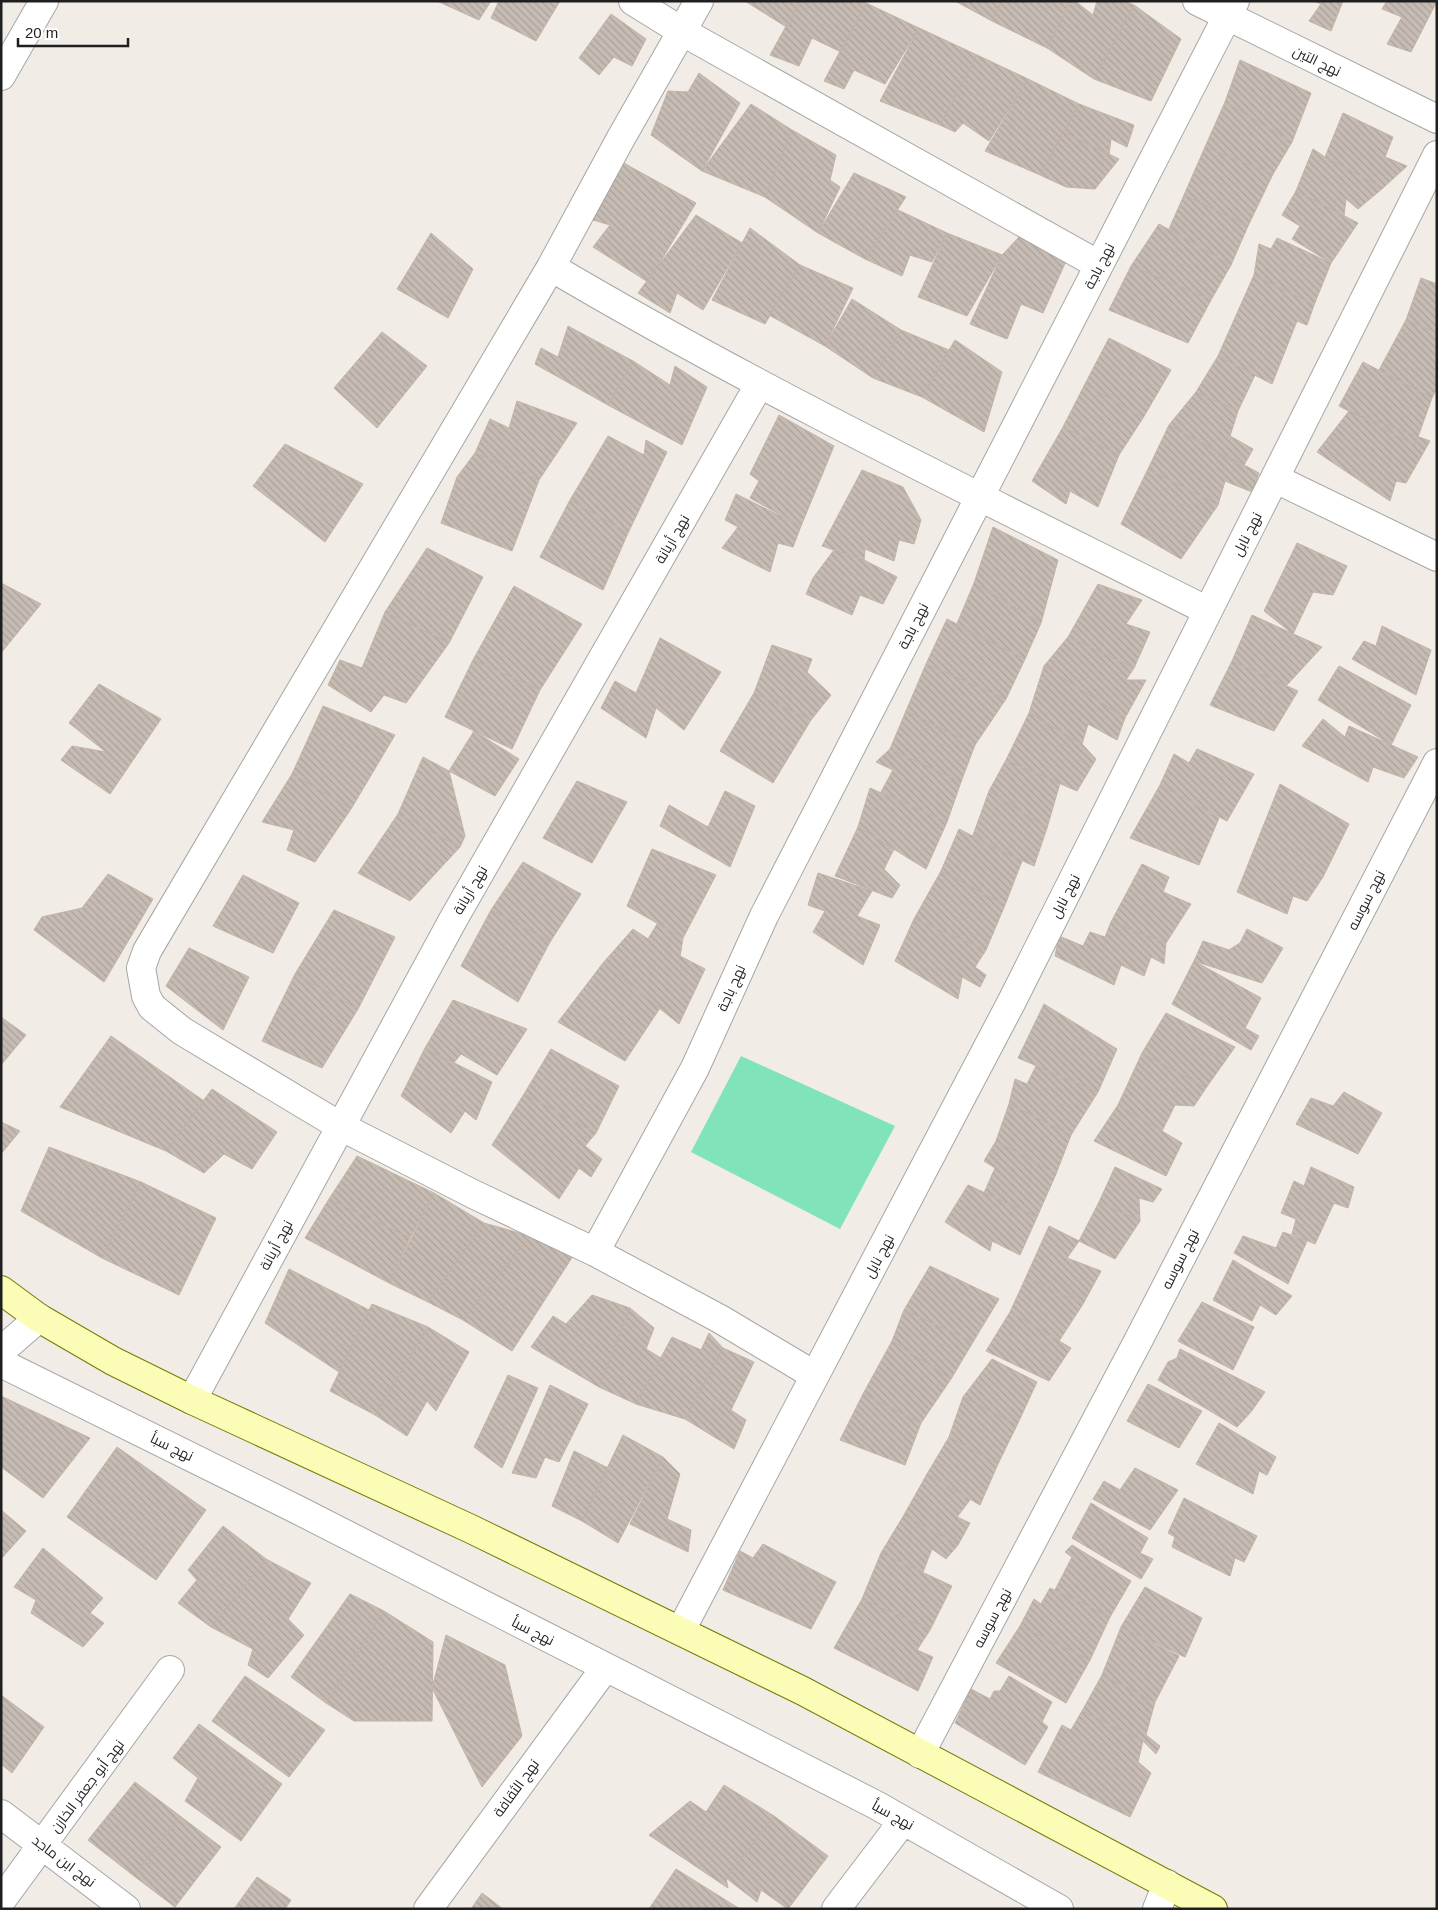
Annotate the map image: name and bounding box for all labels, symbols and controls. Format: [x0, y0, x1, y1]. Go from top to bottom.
scale bar [18, 15, 128, 47]
text: 20 m [25, 24, 58, 41]
street label: نهج التين [1290, 43, 1344, 80]
street label: نهج باجة [1081, 240, 1118, 292]
street label: نهج نابل [1229, 509, 1266, 559]
street label: نهج أريانة [651, 511, 693, 567]
street label: نهج باجة [895, 600, 932, 652]
street label: نهج أريانة [449, 862, 491, 918]
street label: نهج سوسه [1344, 867, 1389, 933]
street label: نهج نابل [1047, 871, 1084, 921]
street label: نهج باجة [714, 962, 749, 1014]
street label: نهج أريانة [255, 1217, 297, 1273]
street label: نهج سوسه [1158, 1226, 1203, 1292]
street label: نهج نابل [861, 1231, 898, 1281]
street label: نهج سبأ [148, 1429, 196, 1465]
street label: نهج سوسه [970, 1586, 1015, 1651]
street label: نهج سبأ [509, 1613, 557, 1649]
street label: نهج أبو جعفر الخازن [46, 1736, 128, 1836]
street label: نهج الثقافة [490, 1756, 543, 1820]
street label: نهج سبأ [869, 1796, 917, 1834]
street label: نهج ابن ماجد [29, 1832, 99, 1891]

